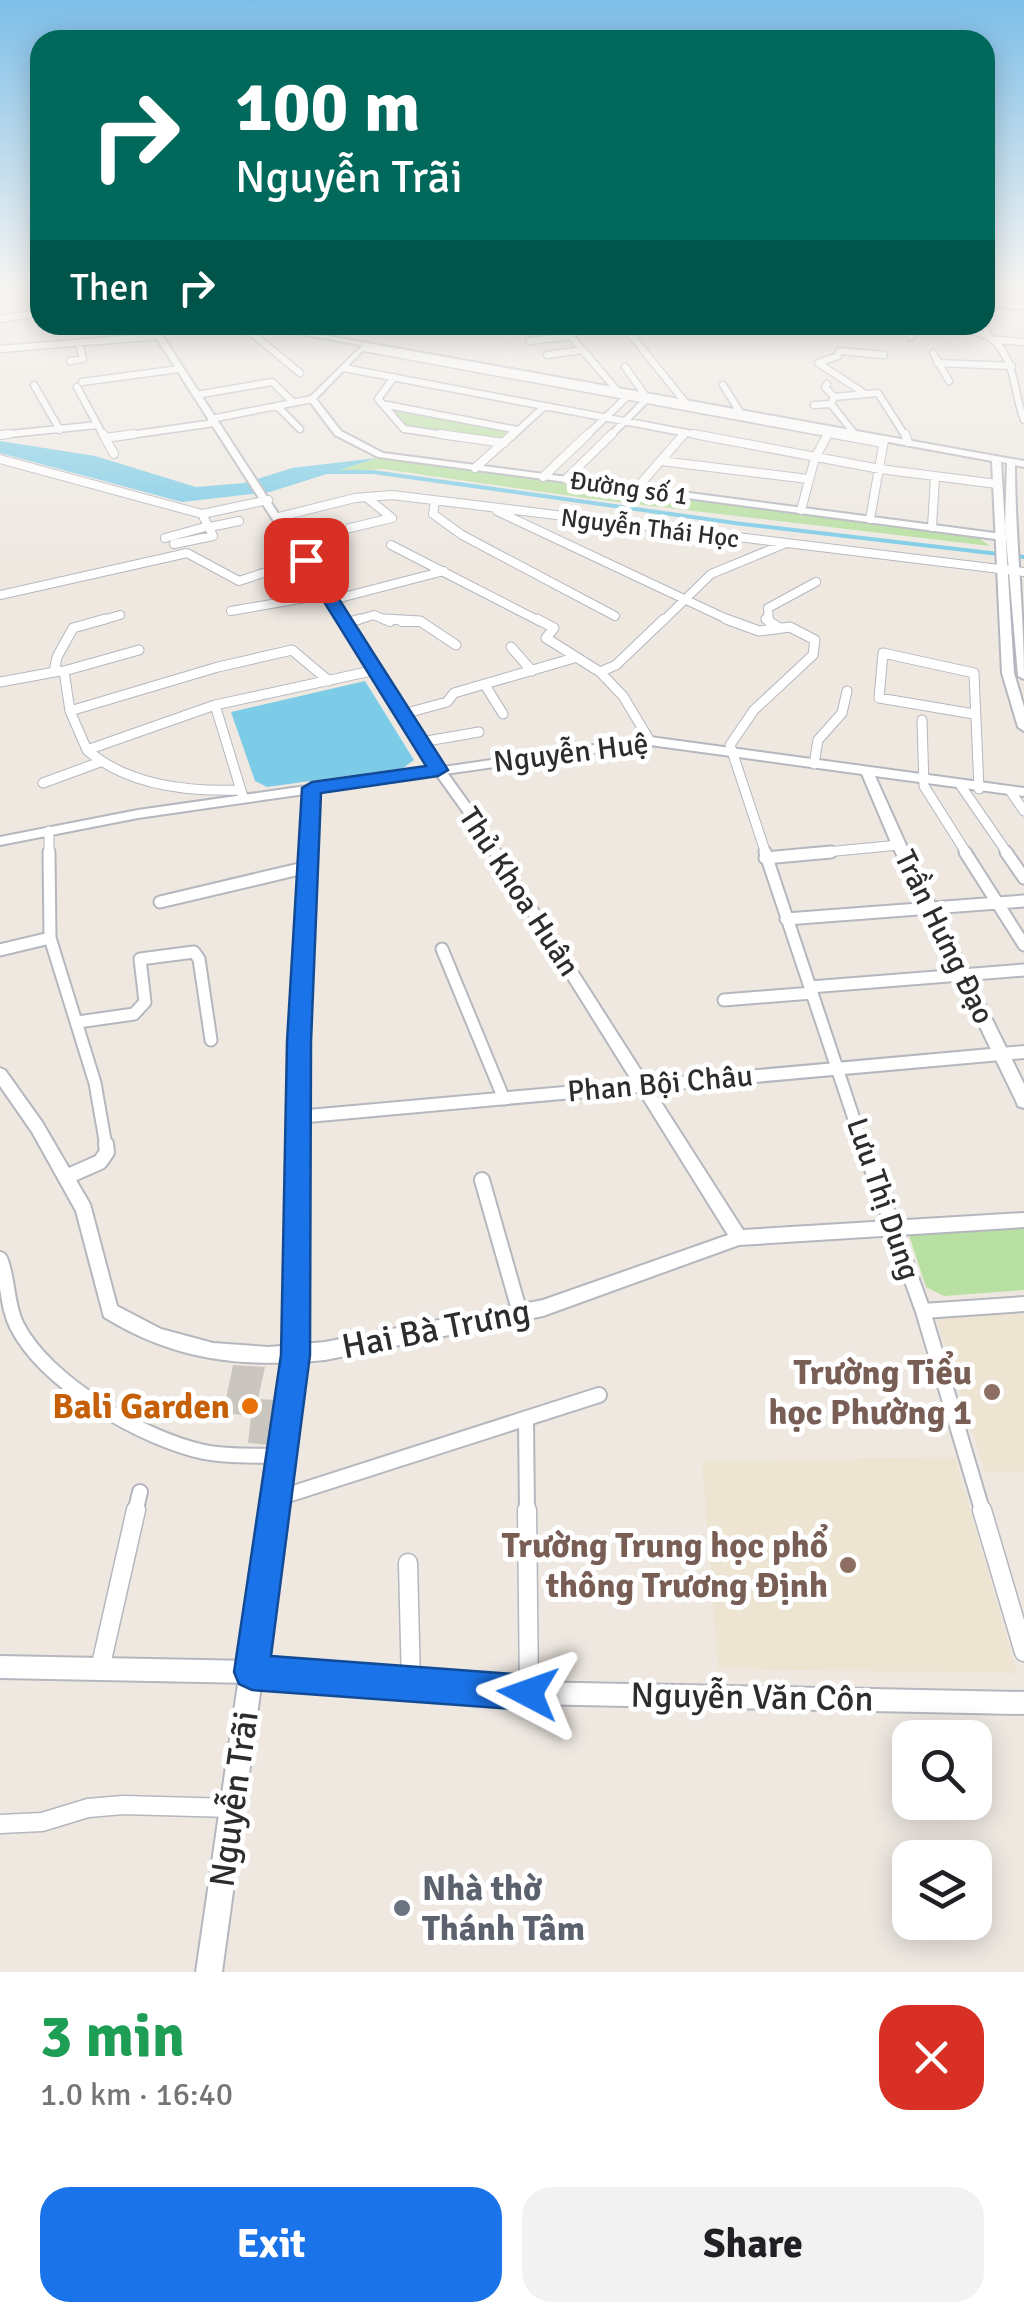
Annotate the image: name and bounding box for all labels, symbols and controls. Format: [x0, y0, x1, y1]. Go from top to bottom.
text: 100 m [235, 64, 420, 150]
icon: right [70, 70, 200, 200]
text: Nguyễn Trãi [235, 150, 463, 205]
icon: right [169, 260, 224, 315]
text: Then [70, 264, 149, 311]
street label: Đường số 1 [568, 464, 690, 512]
street label: Nguyễn Thái Học [559, 502, 741, 554]
pin [264, 518, 349, 603]
icon: arrive [279, 533, 334, 588]
street label: Nguyễn Huệ [491, 725, 651, 781]
street label: Thủ Khoa Huân [451, 801, 587, 983]
street label: Trần Hưng Đạo [886, 844, 1002, 1030]
street label: Phan Bội Châu [566, 1057, 754, 1111]
street label: Lưu Thị Dung [838, 1113, 928, 1285]
street label: Hai Bà Trưng [338, 1290, 534, 1368]
place label: Trường Tiểu học Phường 1 [768, 1351, 972, 1434]
marker: Trường Tiểu học Phường 1 [981, 1381, 1003, 1403]
place label: Bali Garden [52, 1385, 230, 1428]
marker: Bali Garden [239, 1395, 261, 1417]
place label: Trường Trung học phổ thông Trương Định [502, 1524, 828, 1607]
marker: Trường Trung học phổ thông Trương Định [837, 1554, 859, 1576]
position arrow [476, 1641, 580, 1745]
street label: Nguyễn Văn Côn [630, 1673, 874, 1721]
street label: Nguyễn Trãi [200, 1708, 268, 1890]
map controls [892, 1720, 992, 1940]
button: search [892, 1720, 992, 1820]
button: layers [892, 1840, 992, 1940]
place label: Nhà thờ Thánh Tâm [422, 1867, 585, 1950]
marker: Nhà thờ Thánh Tâm [391, 1897, 413, 1919]
text: 3 min [40, 2000, 185, 2074]
button: close [879, 2005, 984, 2110]
text: 1.0 km · 16:40 [40, 2075, 233, 2114]
button: Exit [40, 2187, 502, 2302]
button: Share [522, 2187, 984, 2302]

